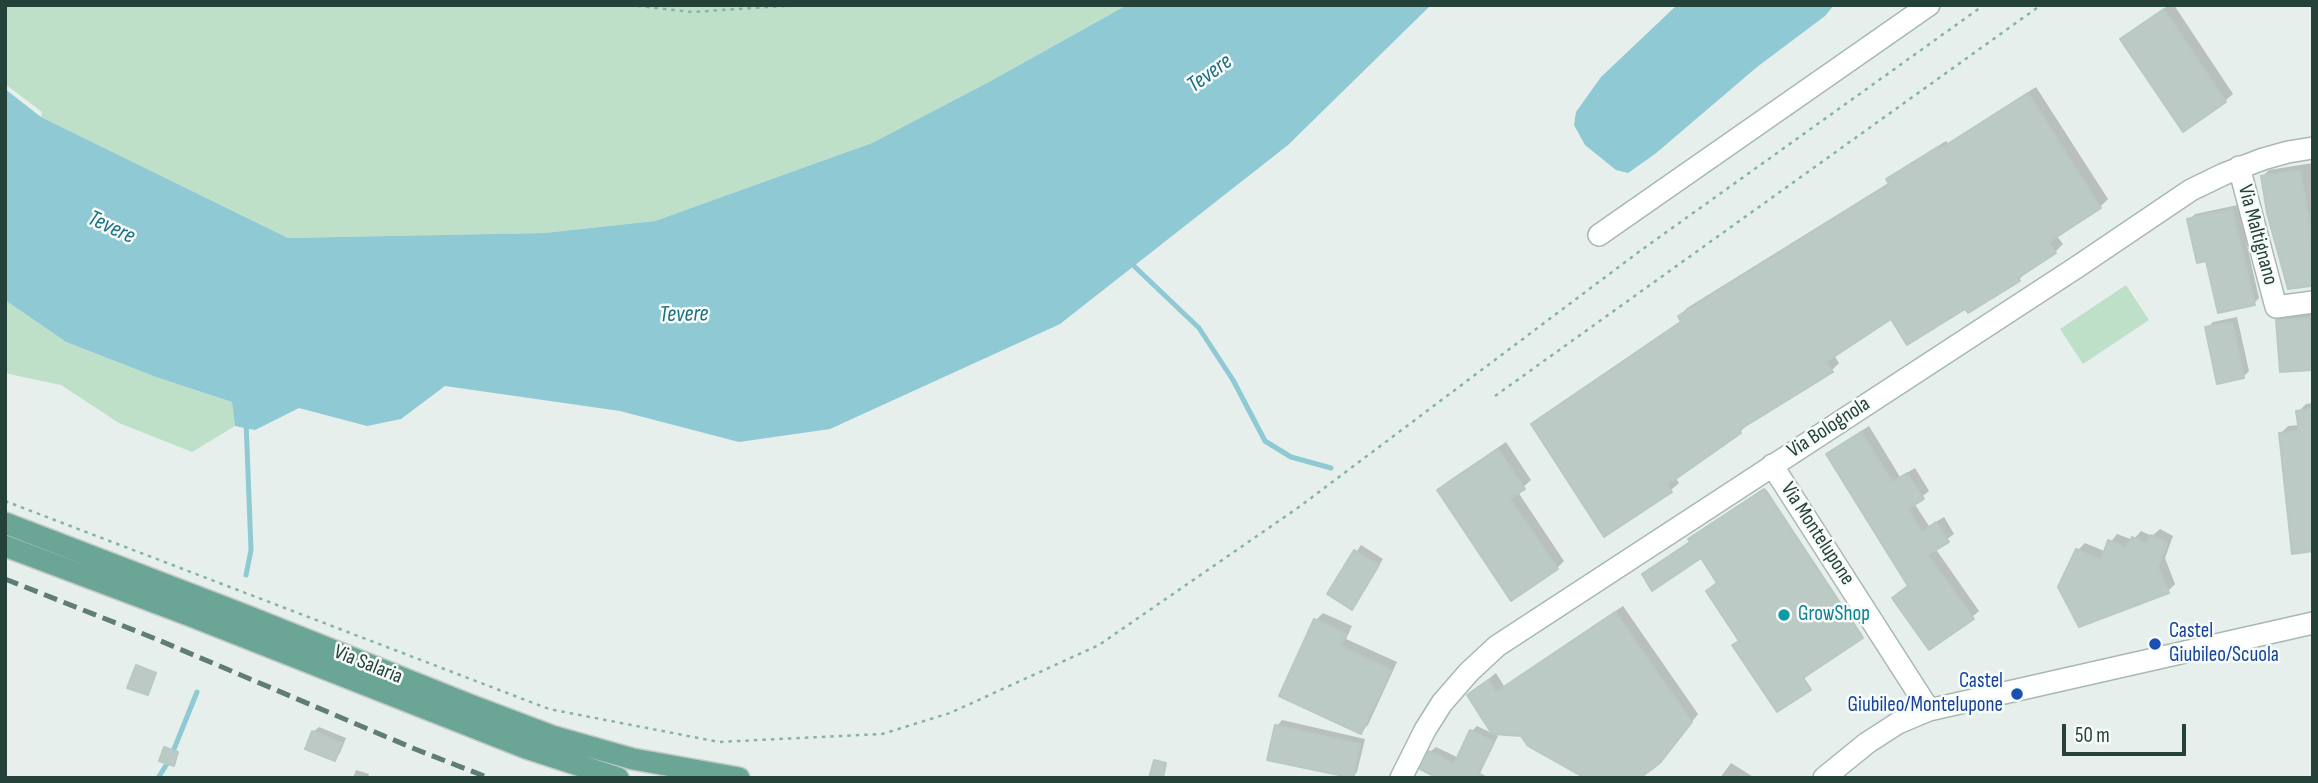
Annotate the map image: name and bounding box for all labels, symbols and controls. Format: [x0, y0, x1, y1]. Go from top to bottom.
water label: Tevere [1182, 48, 1238, 100]
street label: Via Maltignano [2232, 182, 2282, 288]
water label: Tevere [83, 205, 139, 251]
water label: Tevere [659, 301, 709, 329]
street label: Via Bolognola [1783, 392, 1875, 464]
street label: Via Montelupone [1774, 478, 1860, 590]
place label: GrowShop [1798, 602, 1870, 628]
marker: GrowShop [1776, 607, 1792, 623]
place label: Castel Giubileo/Scuola [2169, 619, 2279, 669]
marker: Castel Giubileo/Scuola [2147, 636, 2163, 652]
street label: Via Salaria [330, 640, 406, 690]
place label: Castel Giubileo/Montelupone [1847, 669, 2003, 719]
marker: Castel Giubileo/Montelupone [2009, 686, 2025, 702]
scale bar [2066, 710, 2190, 754]
text: 50 m [2075, 723, 2110, 748]

